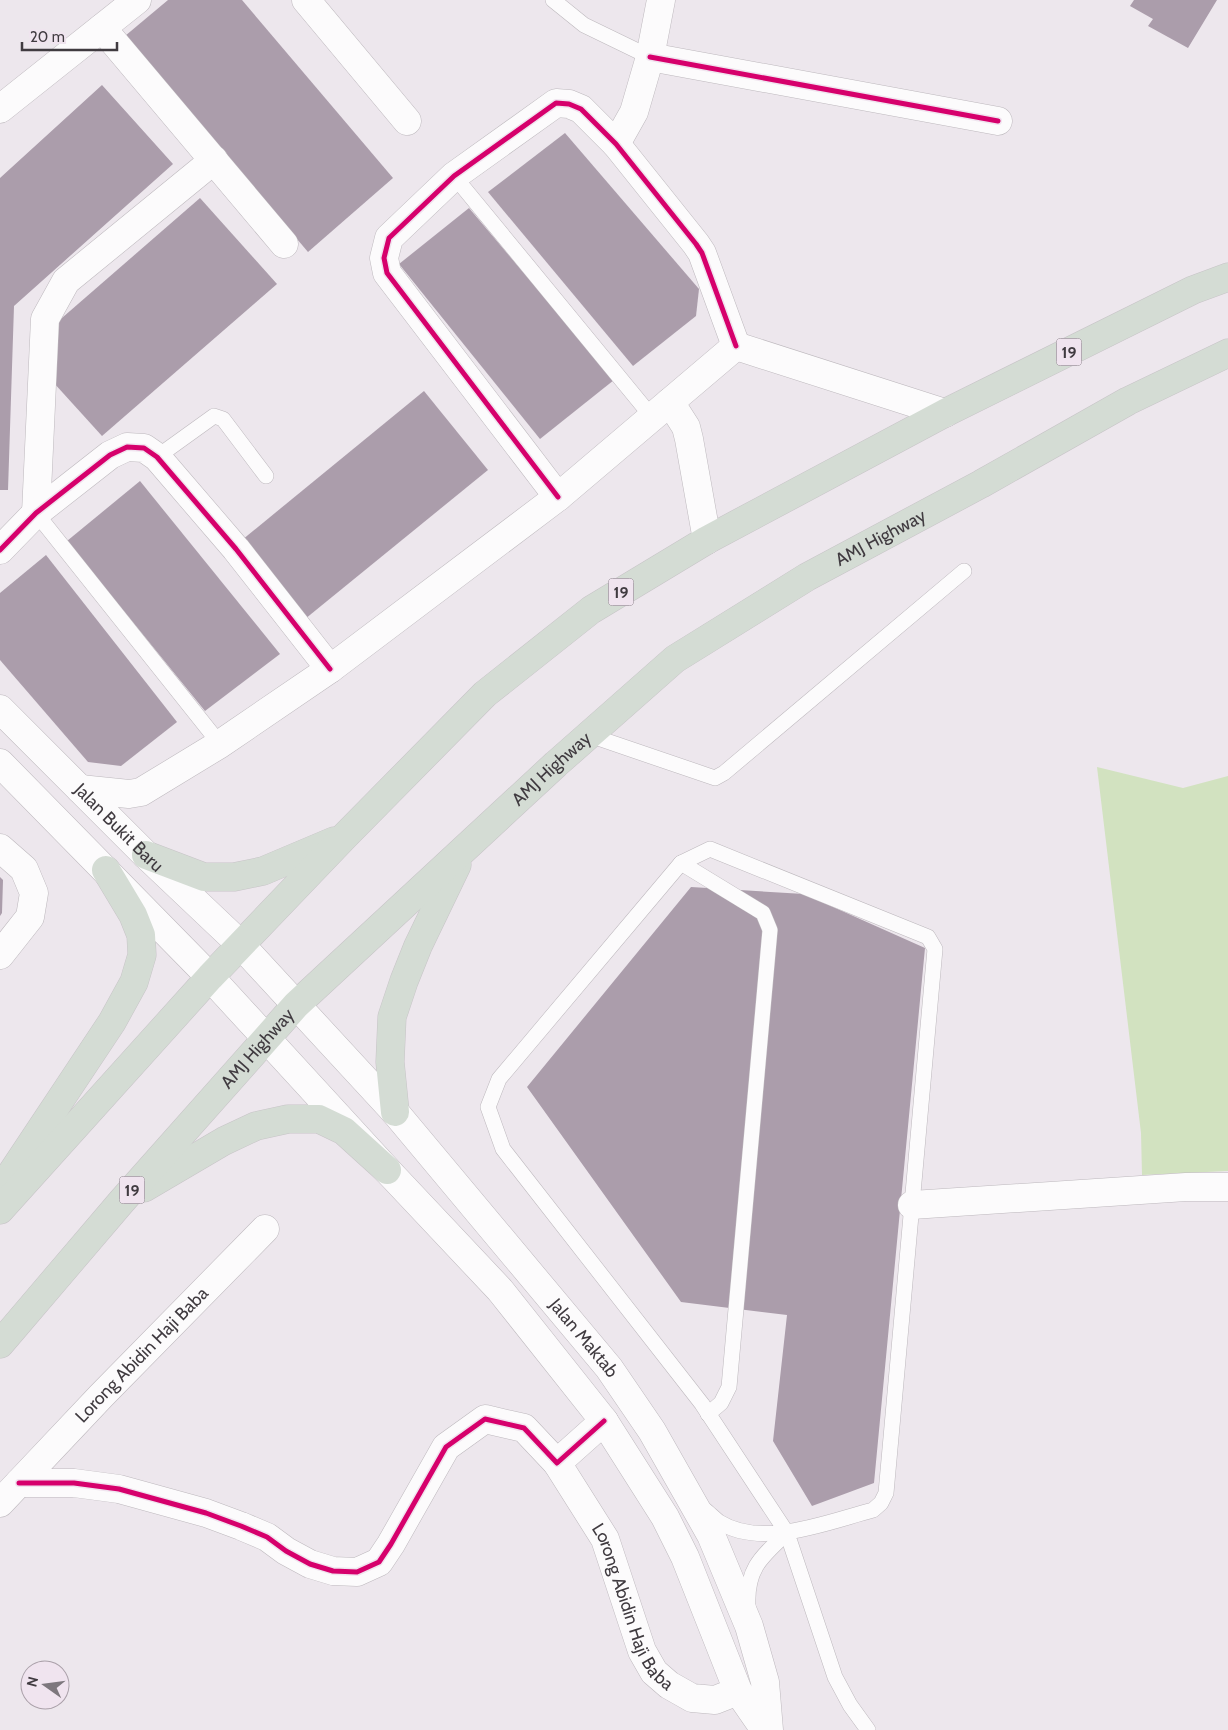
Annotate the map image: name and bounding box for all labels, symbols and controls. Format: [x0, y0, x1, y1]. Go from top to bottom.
scale bar [22, 20, 118, 52]
text: 20 m [30, 28, 65, 46]
road number: 19 [1056, 338, 1082, 366]
street label: AMJ Highway [831, 505, 930, 571]
road number: 19 [608, 578, 634, 606]
street label: AMJ Highway [507, 727, 596, 810]
street label: Jalan Bukit Baru [69, 778, 168, 877]
street label: AMJ Highway [216, 1004, 299, 1093]
road number: 19 [120, 1176, 144, 1204]
street label: Lorong Abidin Haji Baba [71, 1282, 213, 1427]
street label: Jalan Maktab [544, 1293, 623, 1382]
street label: Lorong Abidin Haji Baba [587, 1519, 678, 1695]
north arrow [20, 1660, 70, 1710]
text: N [22, 1675, 42, 1689]

